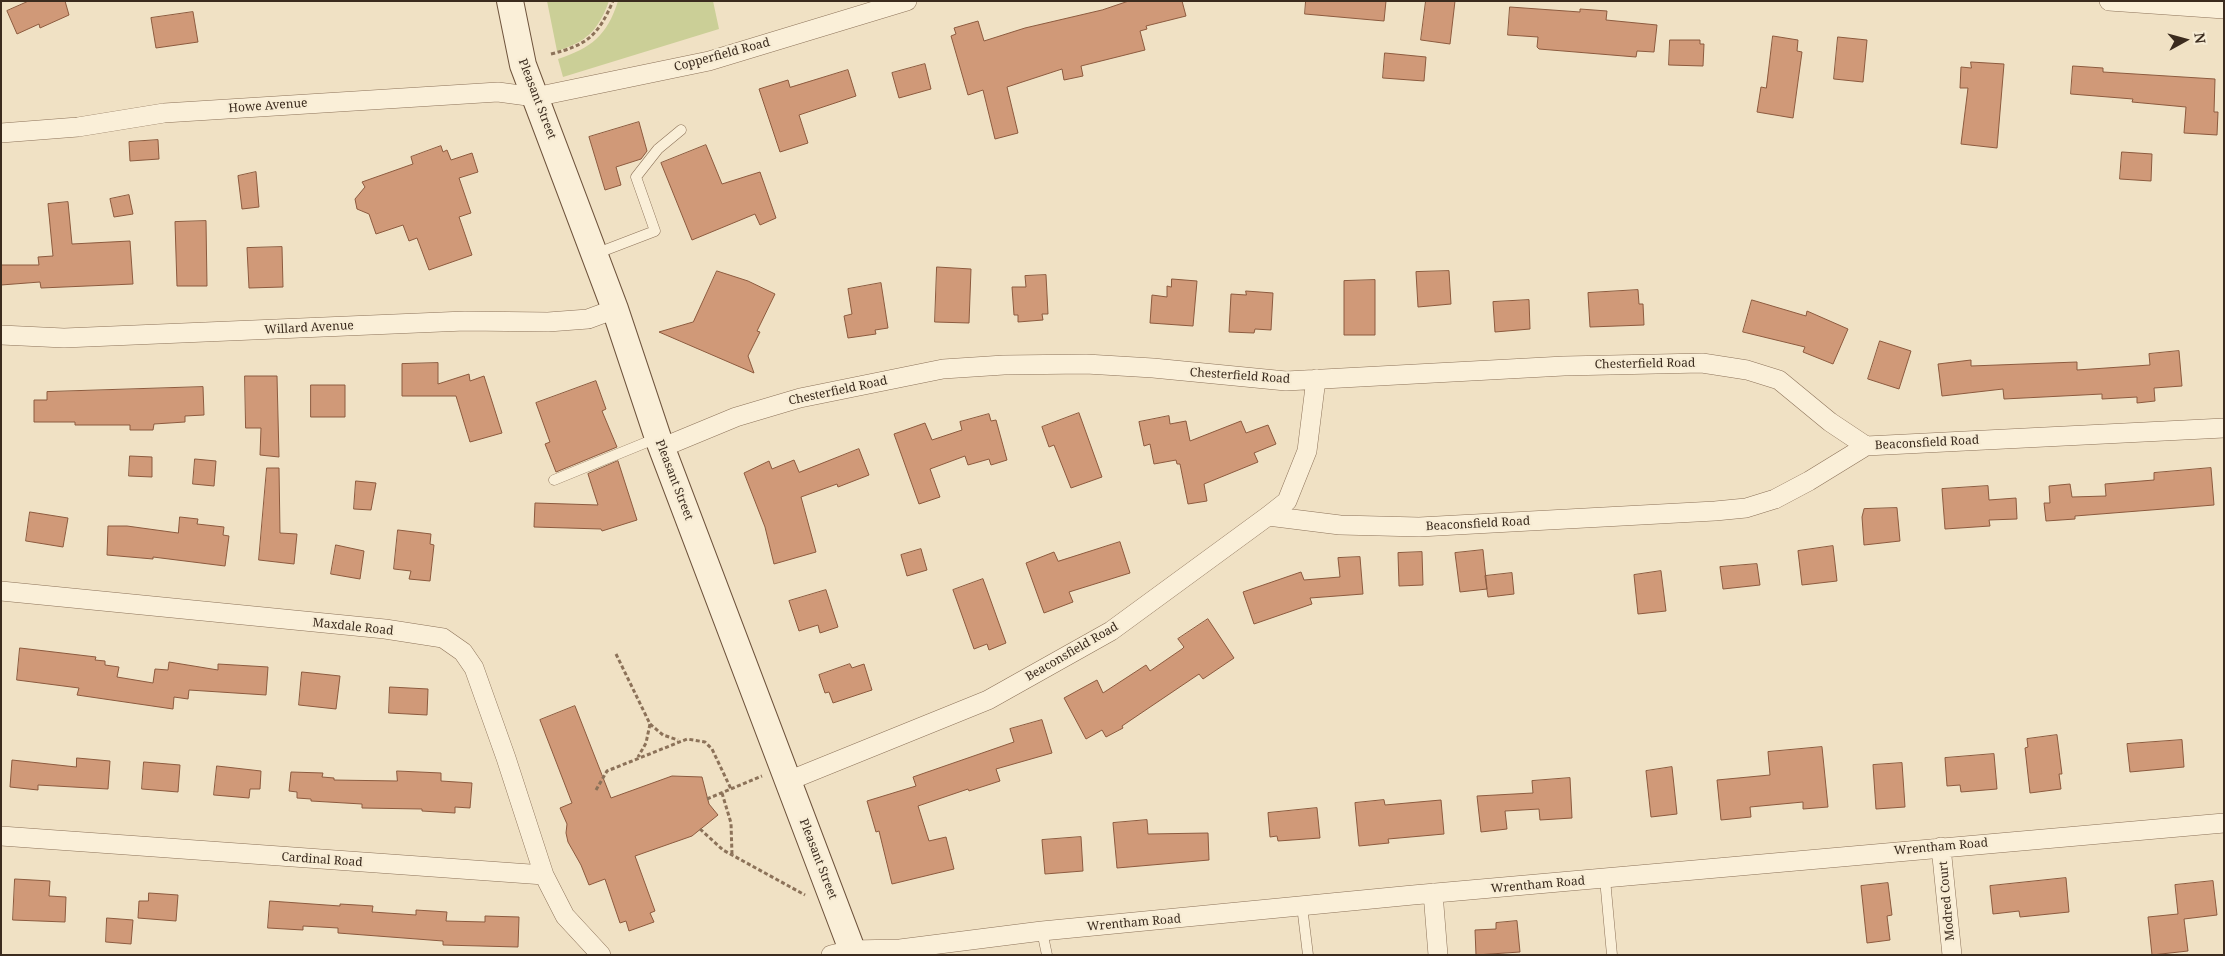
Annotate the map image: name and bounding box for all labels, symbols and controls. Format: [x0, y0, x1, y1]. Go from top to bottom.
north arrow [2160, 15, 2210, 65]
text: N [2190, 31, 2210, 45]
street label: Copperfield Road [673, 35, 771, 75]
street label: Pleasant Street [515, 57, 559, 141]
street label: Howe Avenue [228, 96, 308, 116]
street label: Willard Avenue [264, 318, 354, 338]
street label: Chesterfield Road [1595, 356, 1695, 372]
street label: Chesterfield Road [1189, 365, 1291, 387]
street label: Chesterfield Road [787, 373, 889, 409]
street label: Beaconsfield Road [1874, 433, 1980, 453]
street label: Pleasant Street [652, 438, 696, 522]
street label: Beaconsfield Road [1425, 514, 1531, 534]
street label: Maxdale Road [312, 616, 394, 638]
street label: Beaconsfield Road [1023, 620, 1121, 684]
street label: Pleasant Street [796, 817, 840, 901]
street label: Wrentham Road [1893, 836, 1989, 858]
street label: Cardinal Road [281, 850, 363, 870]
street label: Modred Court [1936, 861, 1958, 941]
street label: Wrentham Road [1490, 874, 1586, 896]
street label: Wrentham Road [1086, 912, 1182, 934]

